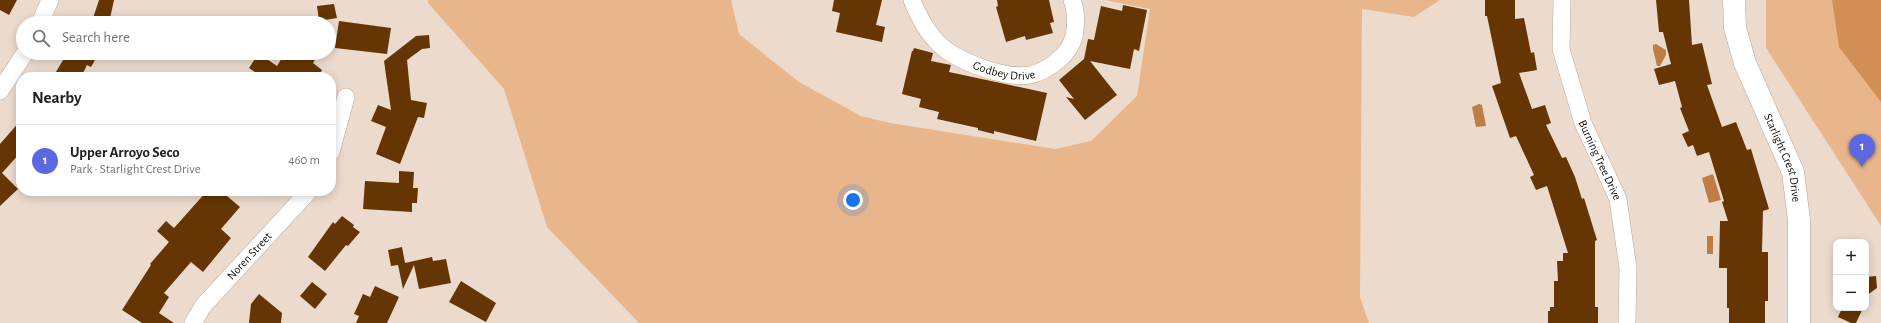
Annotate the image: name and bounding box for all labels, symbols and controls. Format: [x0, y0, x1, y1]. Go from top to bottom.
search box [16, 16, 336, 60]
icon: search [30, 27, 52, 49]
text: Search here [62, 30, 130, 45]
street label: Godbey Drive [971, 59, 1036, 82]
text: Nearby [32, 89, 82, 106]
street label: Starlight Crest Drive [1762, 112, 1803, 203]
street label: Burning Tree Drive [1576, 118, 1624, 202]
pin: 1 [1849, 134, 1875, 167]
text: Upper Arroyo Seco [70, 145, 180, 160]
text: 1 [43, 154, 47, 167]
text: 460 m [288, 154, 320, 167]
text: Park · Starlight Crest Drive [70, 163, 201, 176]
your location [843, 190, 863, 210]
street label: Noren Street [225, 230, 274, 282]
map controls [1833, 239, 1869, 311]
button: + [1833, 239, 1869, 275]
button: − [1833, 275, 1869, 311]

